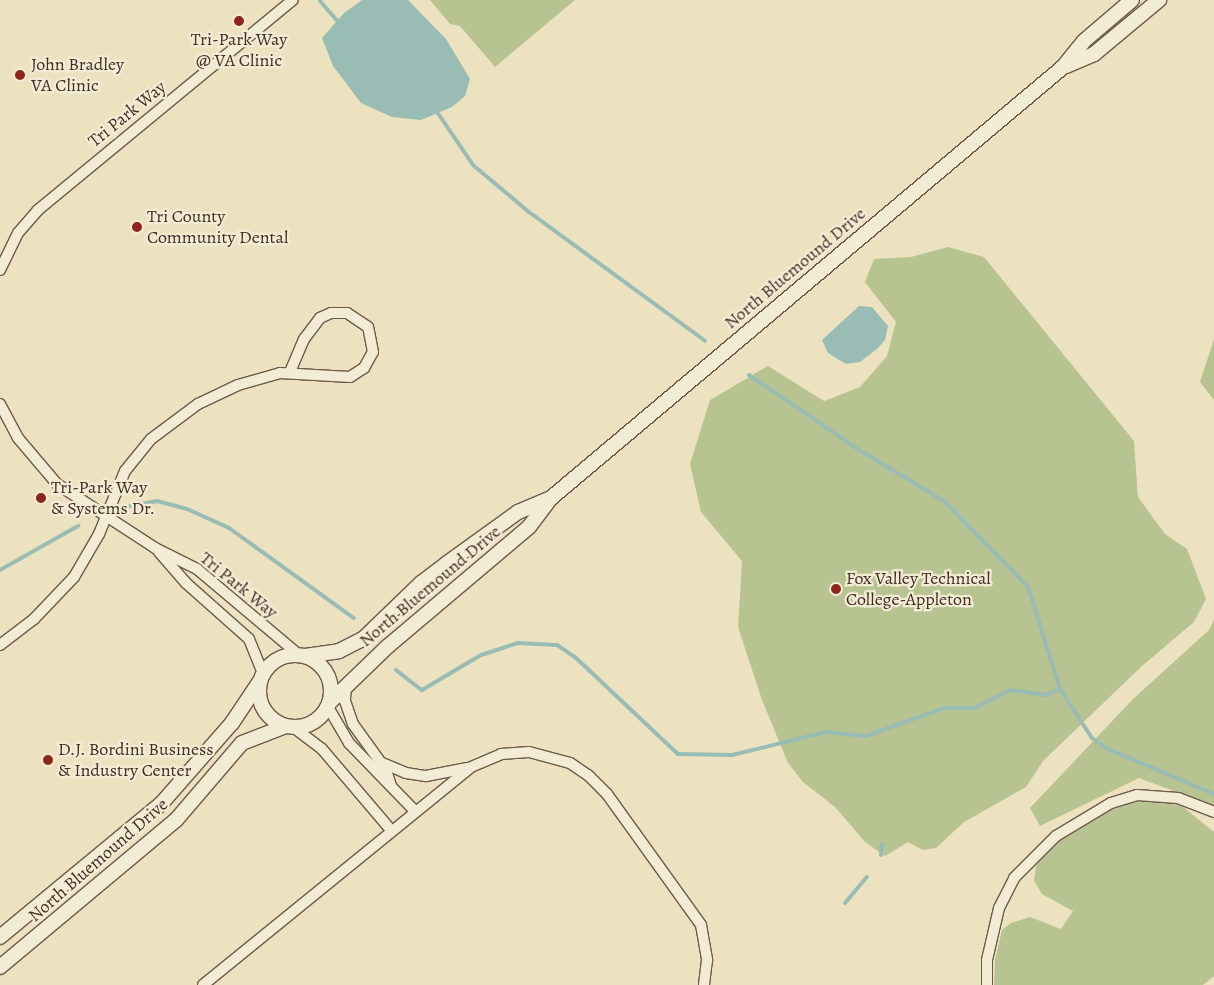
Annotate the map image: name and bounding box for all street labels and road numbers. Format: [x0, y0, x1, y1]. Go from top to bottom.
street label: Tri Park Way [84, 76, 170, 152]
street label: North Bluemound Drive [720, 203, 870, 333]
street label: North Bluemound Drive [355, 521, 505, 651]
street label: Tri Park Way [196, 547, 282, 623]
street label: North Bluemound Drive [24, 794, 172, 926]

